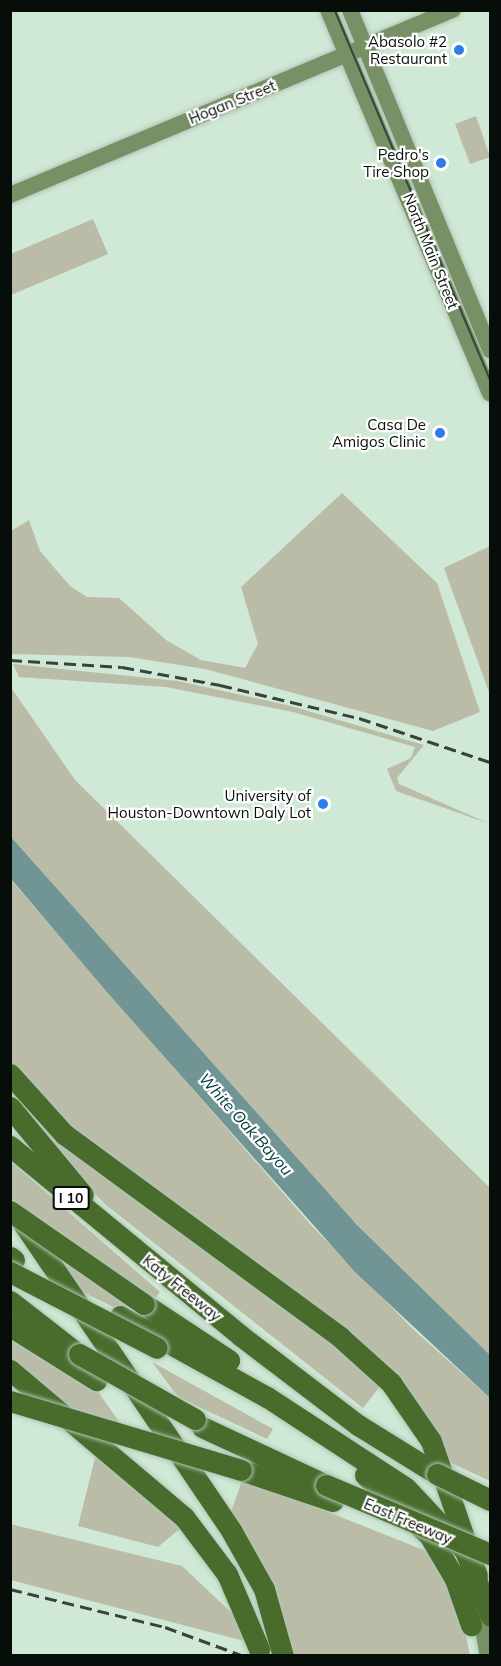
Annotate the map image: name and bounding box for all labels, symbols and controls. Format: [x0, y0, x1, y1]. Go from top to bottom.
place label: Abasolo #2 Restaurant [368, 32, 447, 67]
marker: Abasolo #2 Restaurant [452, 43, 466, 57]
street label: Hogan Street [186, 76, 278, 128]
place label: Pedro's Tire Shop [363, 145, 429, 180]
marker: Pedro's Tire Shop [434, 156, 448, 170]
street label: North Main Street [400, 191, 462, 311]
place label: Casa De Amigos Clinic [332, 415, 426, 450]
marker: Casa De Amigos Clinic [431, 424, 449, 442]
place label: University of Houston-Downtown Daly Lot [108, 786, 311, 821]
marker: University of Houston-Downtown Daly Lot [316, 797, 330, 811]
water label: White Oak Bayou [195, 1069, 297, 1179]
road number: I 10 [52, 1187, 90, 1209]
street label: Katy Freeway [139, 1251, 225, 1325]
street label: East Freeway [361, 1494, 455, 1548]

